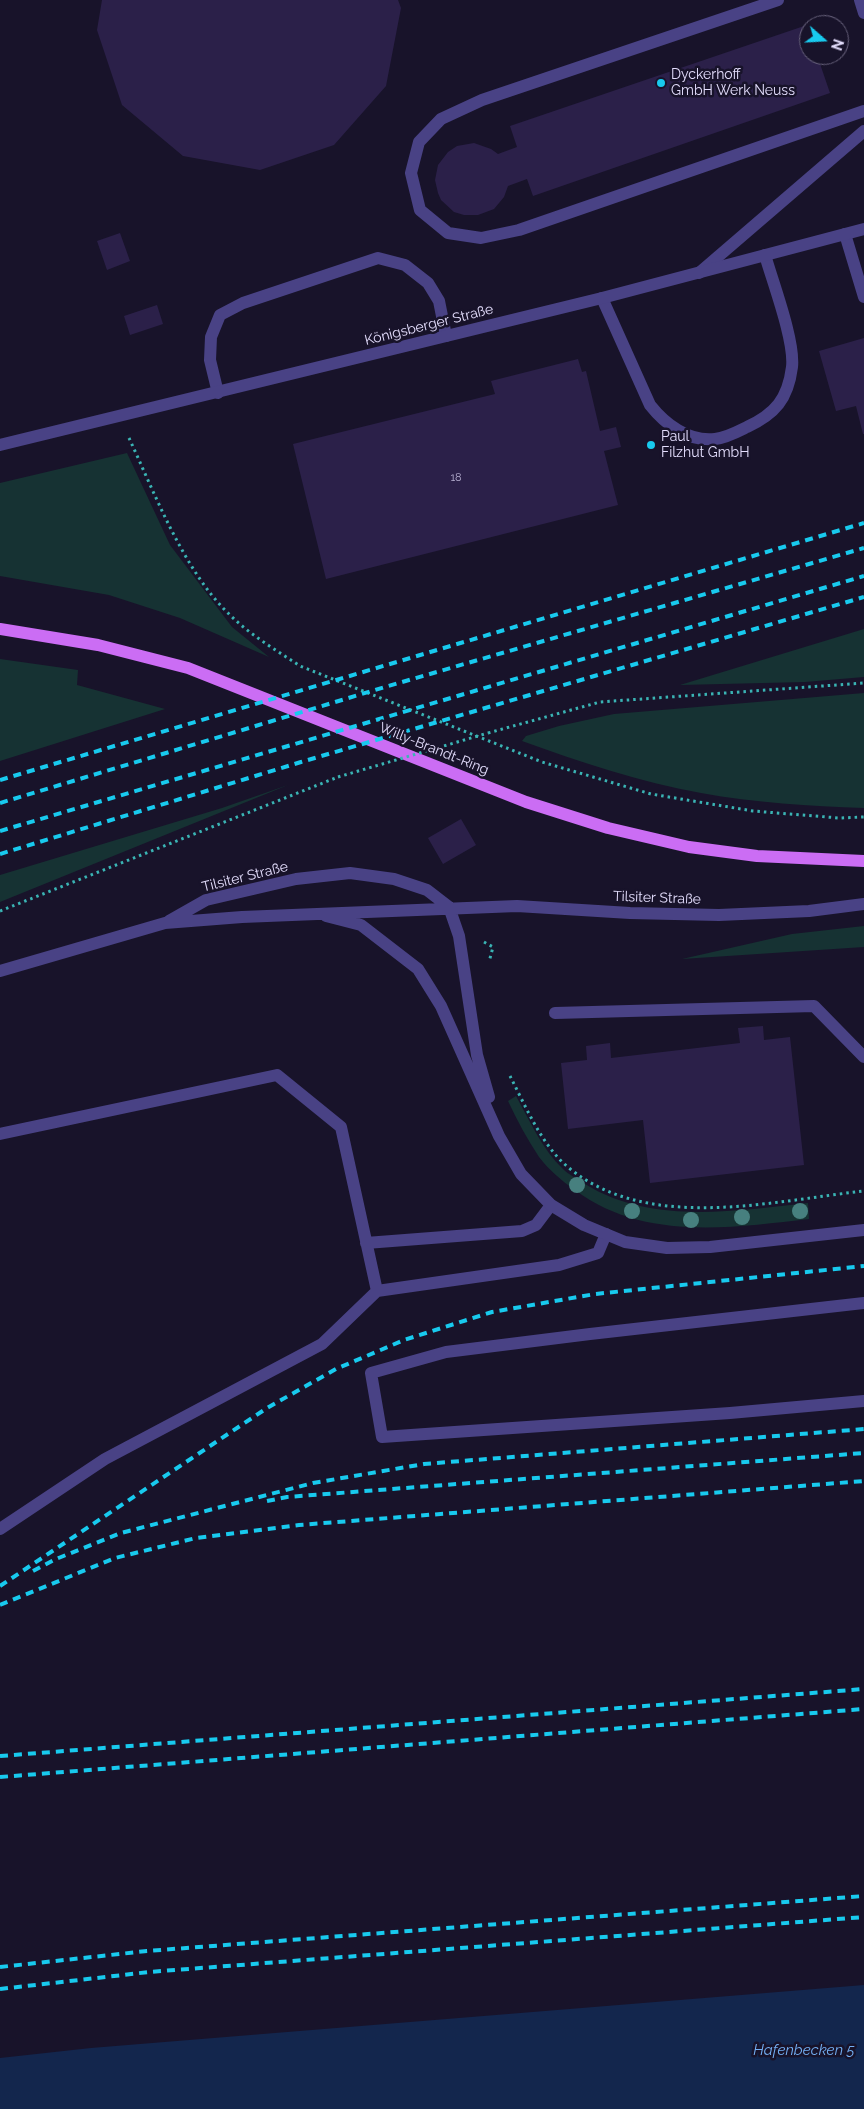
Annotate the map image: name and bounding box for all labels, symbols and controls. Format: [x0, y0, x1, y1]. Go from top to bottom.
north arrow [799, 15, 849, 65]
text: N [828, 37, 847, 52]
place label: Dyckerhoff GmbH Werk Neuss [671, 67, 795, 100]
marker: Dyckerhoff GmbH Werk Neuss [655, 77, 667, 89]
street label: Königsberger Straße [363, 301, 495, 349]
place label: Paul Filzhut GmbH [661, 429, 749, 462]
marker: Paul Filzhut GmbH [645, 439, 657, 451]
house number: 18 [450, 471, 462, 485]
street label: Willy-Brandt-Ring [377, 719, 491, 779]
street label: Tilsiter Straße [200, 858, 290, 896]
street label: Tilsiter Straße [613, 888, 701, 908]
water label: Hafenbecken 5 [753, 2041, 855, 2059]

